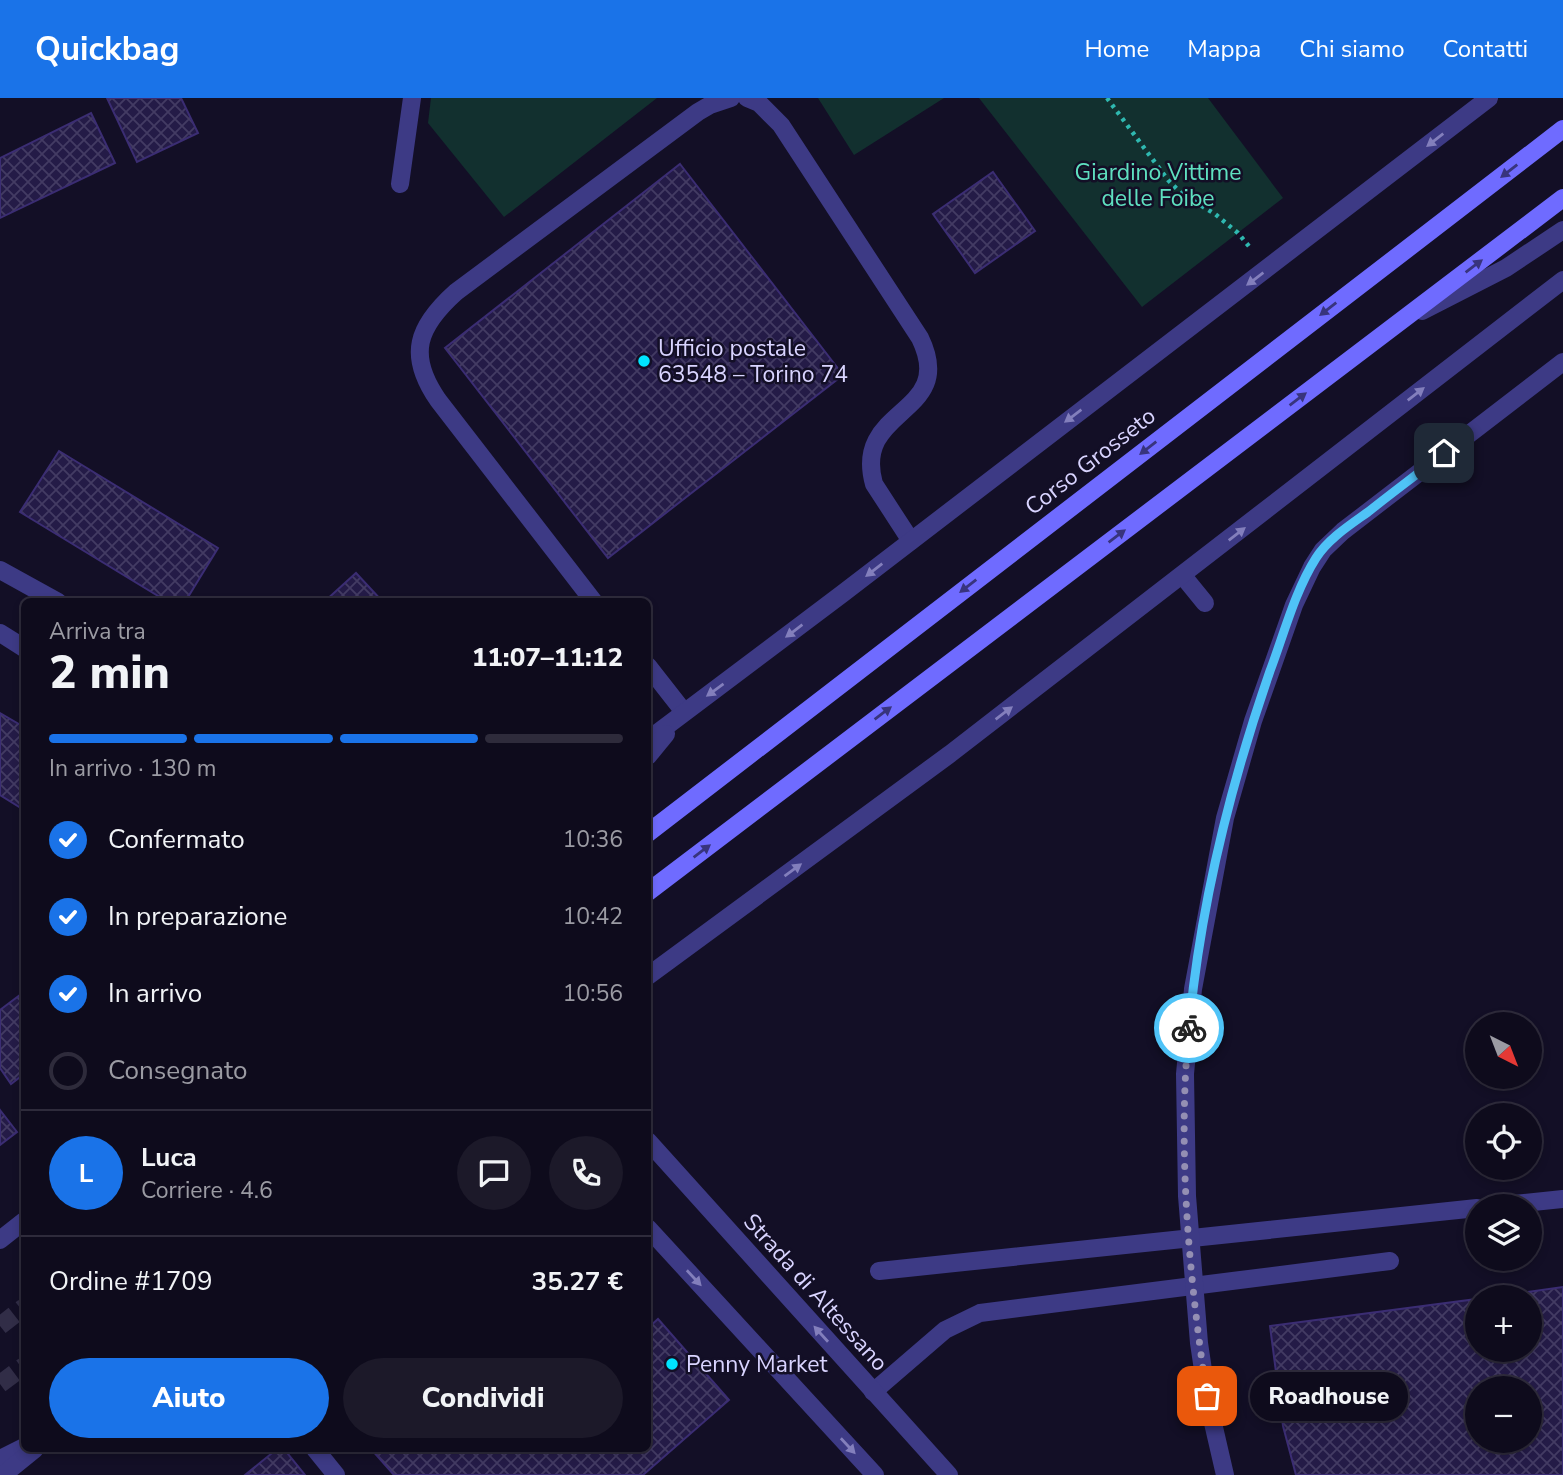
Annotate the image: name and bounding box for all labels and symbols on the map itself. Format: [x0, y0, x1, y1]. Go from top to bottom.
one-way arrow [1426, 132, 1444, 147]
park label: Giardino Vittime delle Foibe [1074, 157, 1242, 214]
one-way arrow [1500, 163, 1518, 177]
one-way arrow [1464, 258, 1482, 273]
one-way arrow [1246, 271, 1264, 286]
one-way arrow [1319, 301, 1337, 315]
place label: Ufficio postale 63548 – Torino 74 [658, 333, 848, 390]
marker: Ufficio postale 63548 – Torino 74 [636, 353, 652, 369]
one-way arrow [1407, 387, 1425, 402]
one-way arrow [1289, 392, 1308, 406]
street label: Corso Grosseto [1019, 401, 1162, 522]
one-way arrow [1065, 409, 1083, 424]
pin [1414, 423, 1474, 483]
one-way arrow [1139, 440, 1157, 454]
one-way arrow [1227, 526, 1245, 541]
one-way arrow [1108, 530, 1126, 544]
one-way arrow [865, 562, 883, 577]
one-way arrow [959, 579, 977, 594]
one-way arrow [785, 624, 803, 638]
one-way arrow [706, 682, 724, 696]
one-way arrow [873, 706, 892, 720]
one-way arrow [995, 706, 1013, 720]
one-way arrow [693, 844, 711, 858]
one-way arrow [783, 863, 802, 877]
courier [1154, 993, 1224, 1063]
north arrow [1465, 1012, 1542, 1088]
street label: Strada di Altessano [736, 1207, 895, 1378]
one-way arrow [685, 1269, 701, 1286]
one-way arrow [814, 1325, 829, 1342]
place label: Penny Market [686, 1349, 829, 1380]
marker: Penny Market [664, 1356, 680, 1372]
pin [1177, 1366, 1237, 1426]
callout: Roadhouse [1249, 1372, 1406, 1420]
one-way arrow [840, 1437, 856, 1455]

